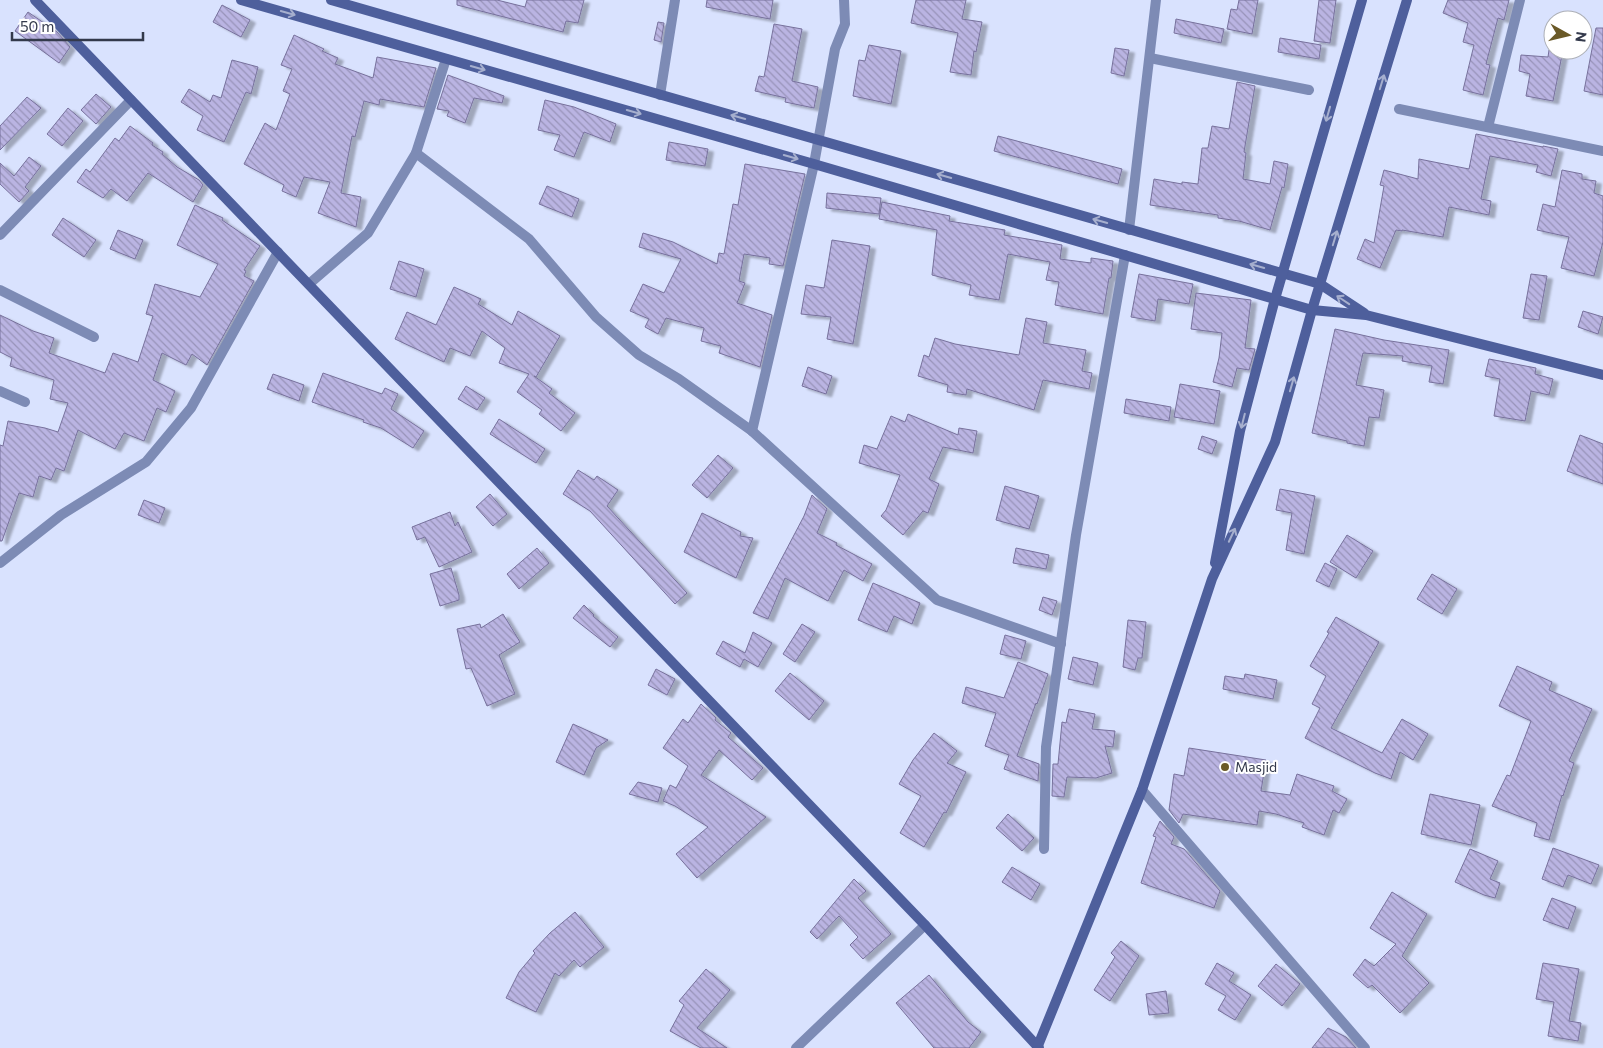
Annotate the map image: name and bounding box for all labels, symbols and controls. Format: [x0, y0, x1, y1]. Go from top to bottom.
one-way arrow [280, 9, 296, 19]
scale bar [12, 10, 144, 42]
north arrow [1543, 10, 1593, 60]
text: 50 m [20, 17, 54, 35]
text: N [1572, 30, 1591, 43]
one-way arrow [470, 63, 486, 73]
one-way arrow [1377, 74, 1387, 90]
one-way arrow [1323, 106, 1333, 122]
one-way arrow [626, 108, 642, 118]
one-way arrow [730, 111, 746, 121]
one-way arrow [782, 153, 798, 163]
one-way arrow [937, 171, 953, 181]
one-way arrow [1093, 216, 1109, 226]
one-way arrow [1330, 230, 1340, 246]
one-way arrow [1249, 260, 1265, 270]
one-way arrow [1336, 294, 1350, 305]
one-way arrow [1287, 377, 1297, 393]
one-way arrow [1238, 413, 1247, 429]
one-way arrow [1228, 528, 1238, 543]
place label: Masjid [1235, 758, 1277, 775]
marker: Masjid [1219, 761, 1231, 773]

